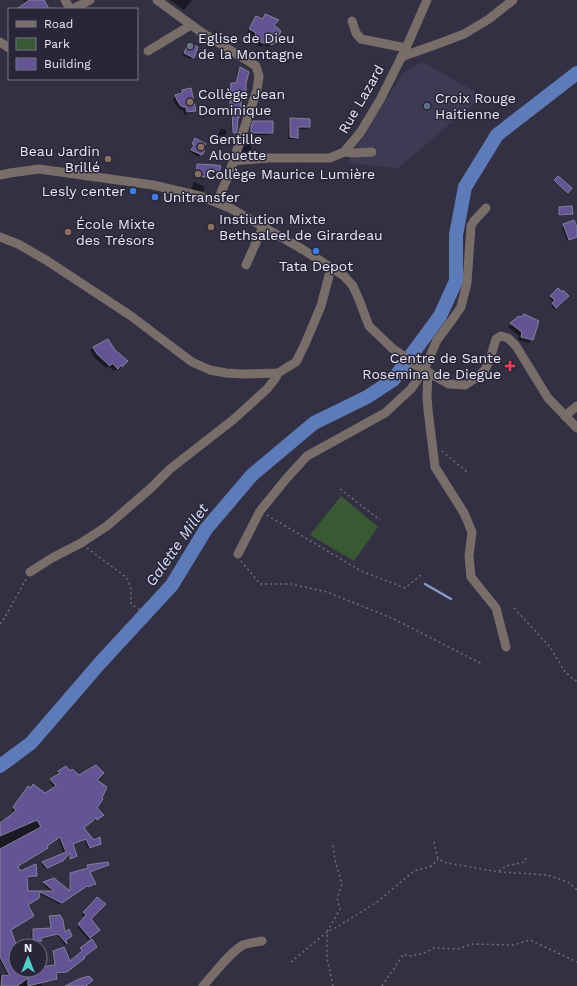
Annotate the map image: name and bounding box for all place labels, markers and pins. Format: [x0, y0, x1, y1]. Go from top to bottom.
place label: Eglise de Dieu de la Montagne [198, 30, 303, 62]
marker: Eglise de Dieu de la Montagne [185, 41, 195, 51]
place label: Collège Jean Dominique [198, 86, 285, 118]
place label: Croix Rouge Haitienne [435, 90, 516, 122]
marker: Collège Jean Dominique [185, 97, 195, 107]
marker: Croix Rouge Haitienne [422, 101, 432, 111]
place label: Gentille Alouette [209, 131, 266, 163]
marker: Gentille Alouette [196, 142, 206, 152]
place label: Beau Jardin Brillé [20, 143, 100, 175]
marker: Beau Jardin Brillé [103, 154, 113, 164]
place label: Collège Maurice Lumière [206, 166, 375, 182]
marker: Collège Maurice Lumière [193, 169, 203, 179]
place label: Lesly center [42, 183, 125, 199]
marker: Lesly center [128, 186, 138, 196]
place label: Unitransfer [163, 189, 240, 205]
marker: Unitransfer [150, 192, 160, 202]
place label: Instiution Mixte Bethsaleel de Girardeau [219, 211, 383, 243]
place label: École Mixte des Trésors [76, 216, 155, 248]
marker: Instiution Mixte Bethsaleel de Girardeau [206, 222, 216, 232]
marker: École Mixte des Trésors [63, 227, 73, 237]
marker: Tata Depot [311, 246, 321, 256]
place label: Tata Depot [279, 258, 353, 274]
place label: Centre de Sante Rosemina de Diegue [362, 350, 501, 382]
marker: Centre de Sante Rosemina de Diegue [504, 360, 516, 372]

